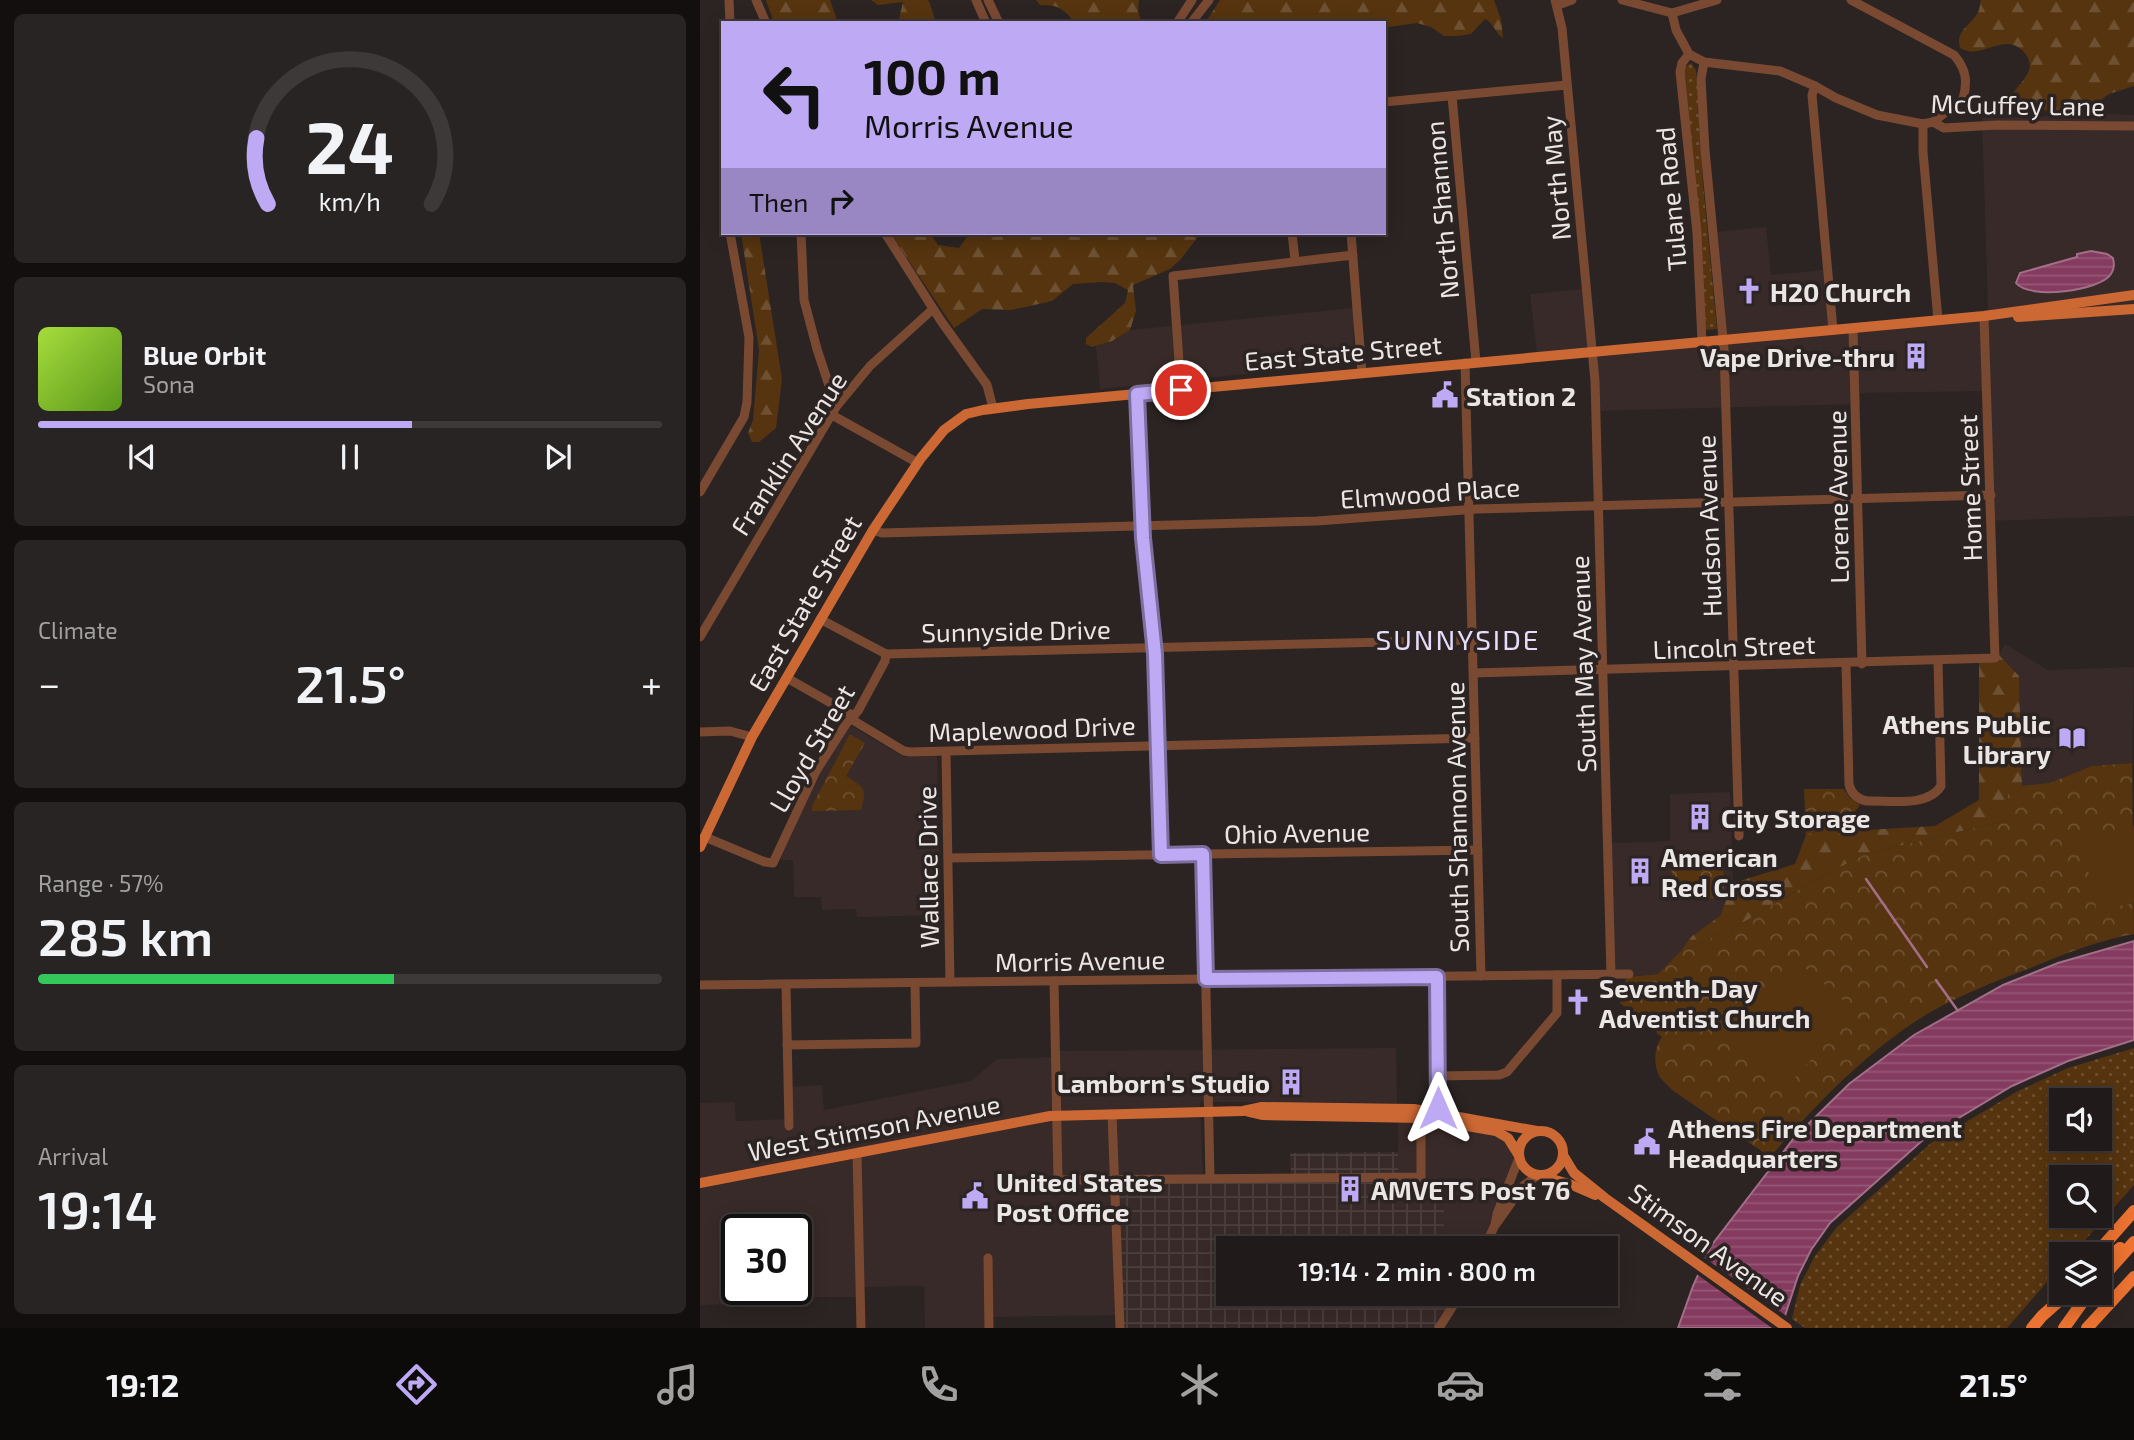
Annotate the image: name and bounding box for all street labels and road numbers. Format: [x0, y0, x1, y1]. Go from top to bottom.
street label: McGuffey Lane [1930, 87, 2106, 121]
street label: North May [1534, 114, 1576, 242]
street label: North Shannon [1418, 120, 1464, 300]
street label: Tulane Road [1648, 126, 1692, 272]
street label: East State Street [1243, 328, 1443, 376]
street label: Franklin Avenue [724, 366, 852, 540]
street label: Lorene Avenue [1820, 410, 1854, 584]
street label: Home Street [1951, 414, 1987, 562]
street label: Hudson Avenue [1689, 434, 1727, 618]
street label: Elmwood Place [1339, 470, 1521, 514]
street label: East State Street [741, 509, 867, 697]
street label: South May Avenue [1563, 555, 1601, 773]
street label: Sunnyside Drive [921, 613, 1111, 647]
street label: Lincoln Street [1652, 628, 1816, 664]
street label: Lloyd Street [762, 679, 860, 817]
street label: South Shannon Avenue [1438, 681, 1474, 953]
street label: Maplewood Drive [928, 709, 1136, 747]
street label: Wallace Drive [910, 786, 944, 948]
street label: Ohio Avenue [1224, 815, 1370, 849]
street label: Morris Avenue [995, 943, 1165, 977]
street label: West Stimson Avenue [745, 1087, 1003, 1167]
street label: Stimson Avenue [1623, 1176, 1795, 1312]

